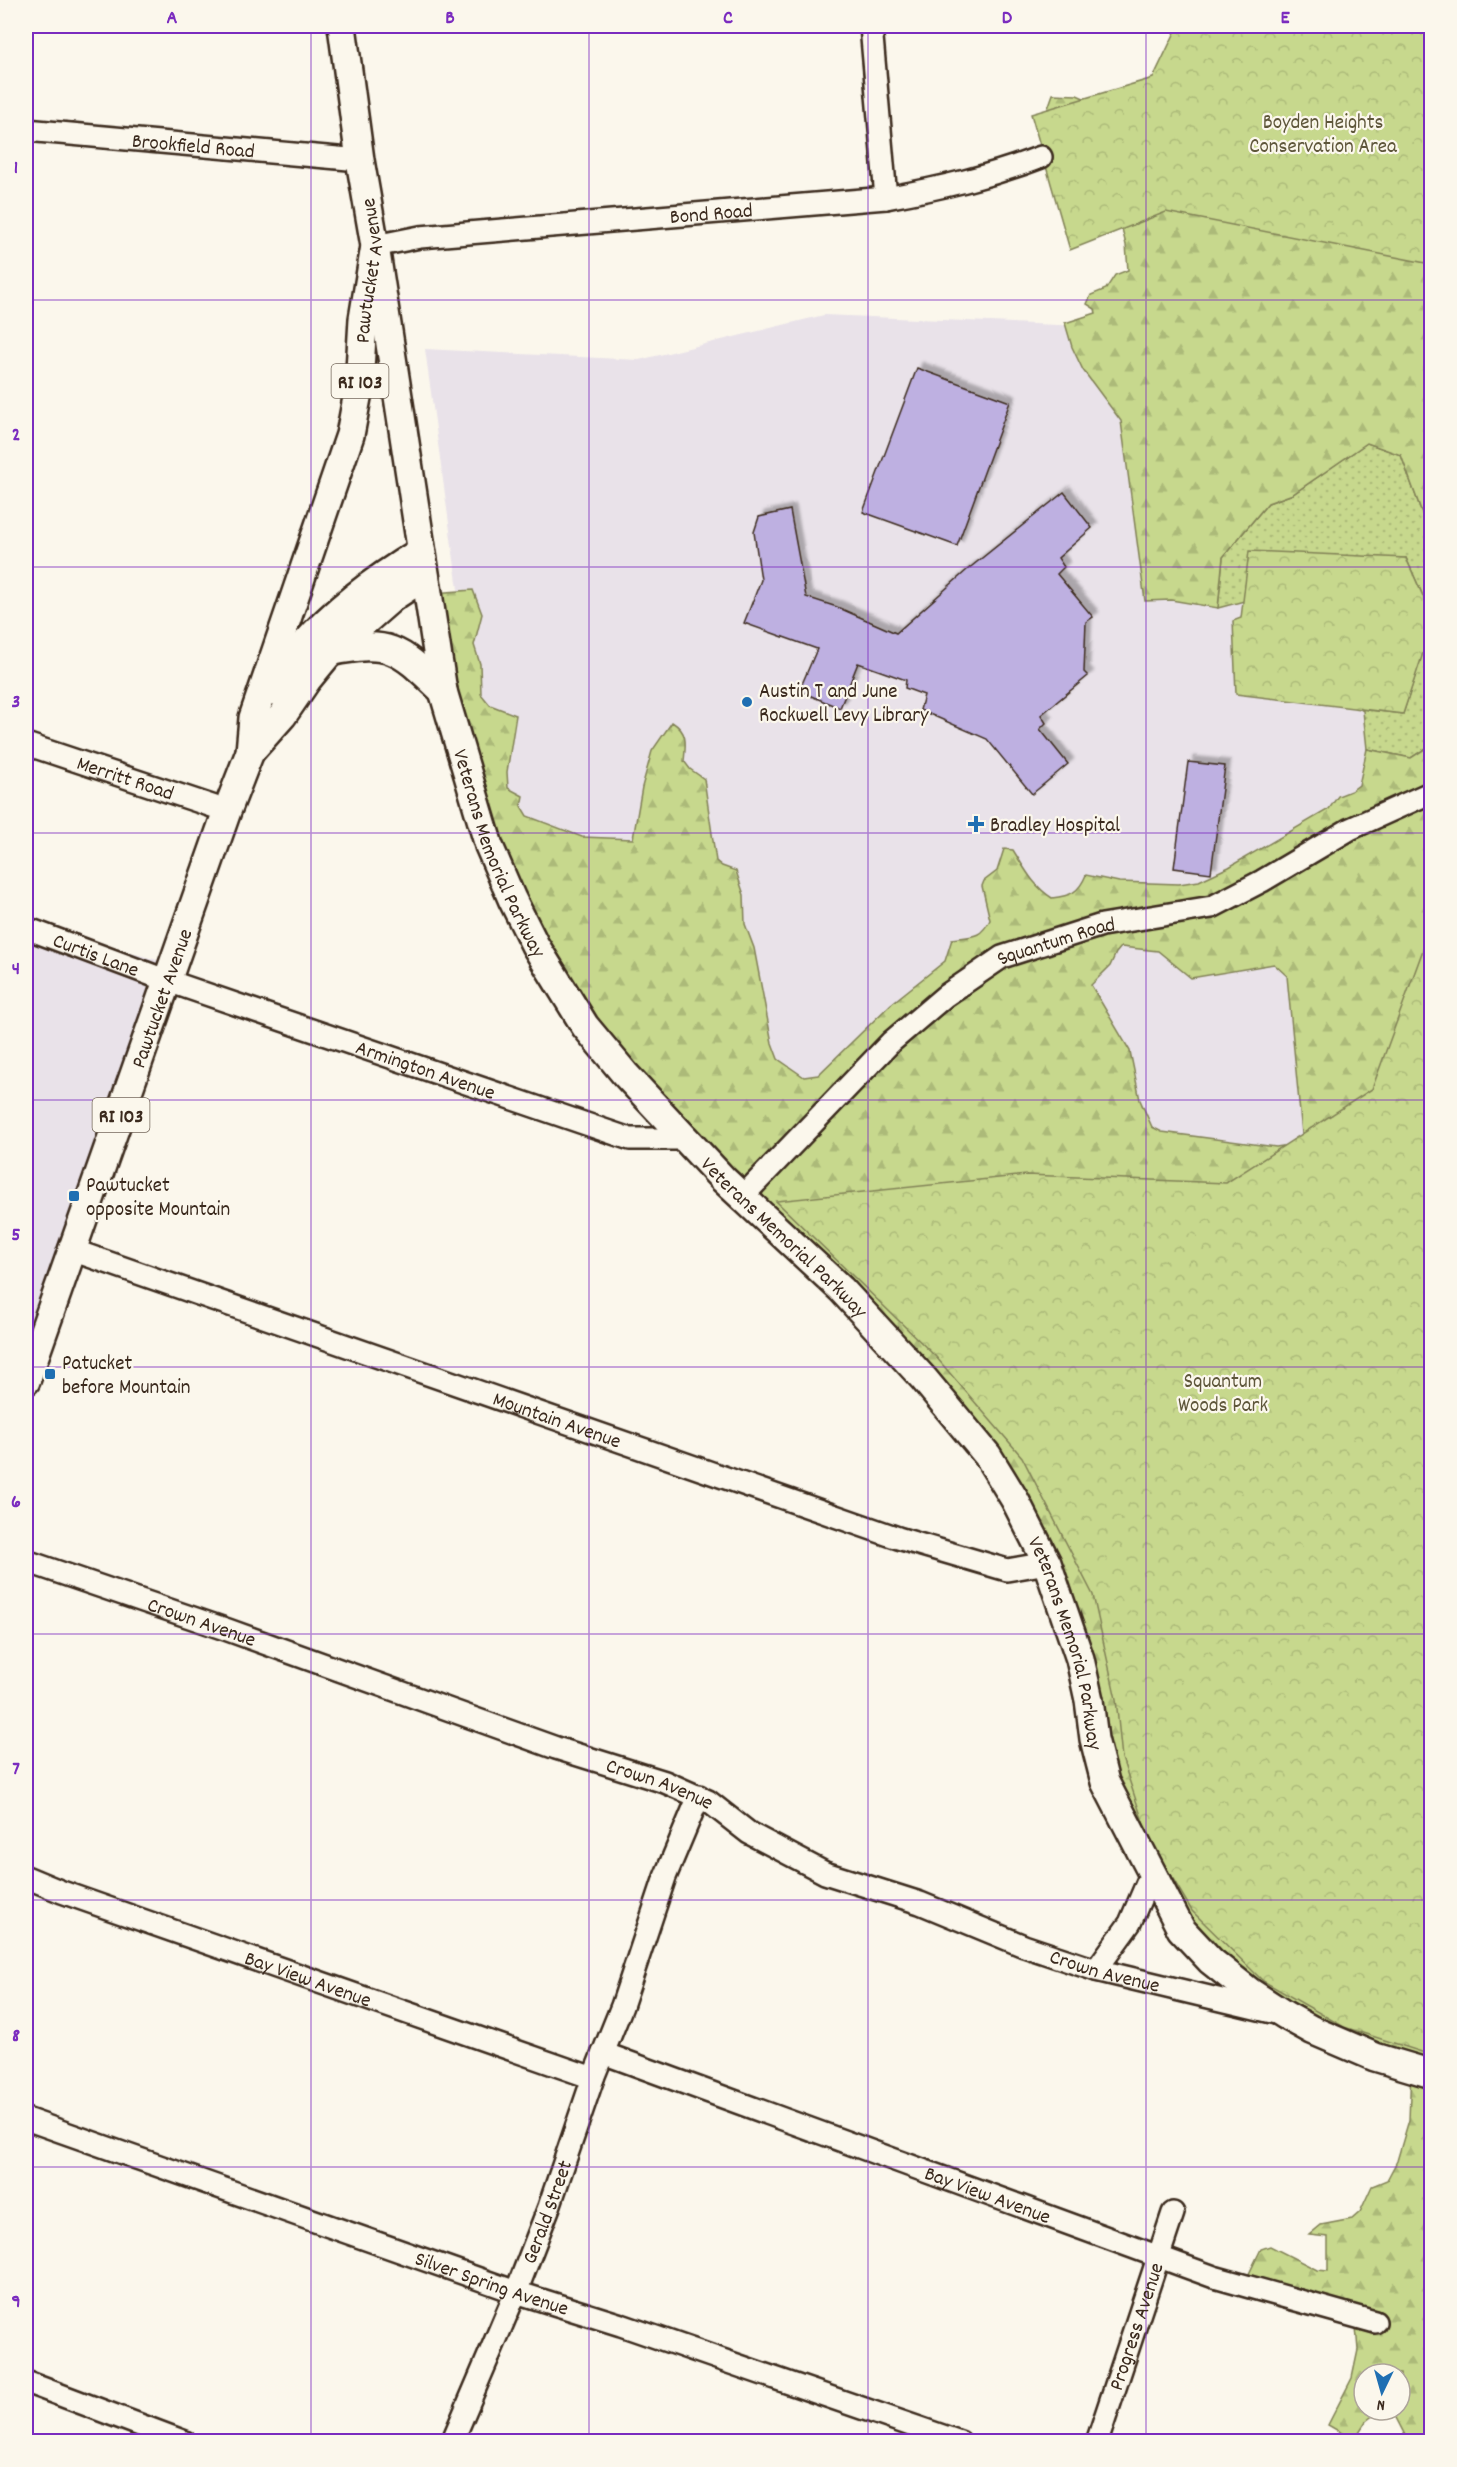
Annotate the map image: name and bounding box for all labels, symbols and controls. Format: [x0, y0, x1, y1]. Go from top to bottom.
text: A [167, 5, 178, 33]
text: B [445, 5, 455, 33]
text: C [723, 5, 733, 33]
text: D [1002, 5, 1013, 33]
text: E [1280, 5, 1290, 33]
park label: Boyden Heights Conservation Area [1249, 109, 1398, 163]
street label: Brookfield Road [130, 128, 256, 168]
text: 1 [14, 155, 18, 183]
street label: Pawtucket Avenue [350, 196, 393, 344]
street label: Bond Road [669, 197, 754, 234]
road number: RI 103 [332, 364, 388, 398]
text: 2 [12, 422, 20, 450]
place label: Austin T and June Rockwell Levy Library [759, 678, 929, 732]
text: 3 [12, 689, 20, 717]
marker: Austin T and June Rockwell Levy Library [740, 695, 754, 709]
street label: Veterans Memorial Parkway [443, 746, 552, 965]
street label: Merritt Road [72, 750, 177, 810]
place label: Bradley Hospital [990, 812, 1120, 842]
marker: Bradley Hospital [967, 815, 985, 833]
street label: Squantum Road [991, 911, 1117, 975]
street label: Pawtucket Avenue [125, 925, 202, 1073]
street label: Curtis Lane [48, 927, 143, 987]
text: 4 [12, 956, 20, 984]
street label: Armington Avenue [351, 1034, 499, 1110]
road number: RI 103 [92, 1098, 150, 1132]
street label: Veterans Memorial Parkway [692, 1152, 873, 1327]
place label: Pawtucket opposite Mountain [86, 1172, 230, 1226]
marker: Pawtucket opposite Mountain [67, 1189, 81, 1203]
text: 5 [11, 1222, 21, 1250]
place label: Patucket before Mountain [62, 1350, 190, 1404]
marker: Patucket before Mountain [43, 1367, 57, 1381]
park label: Squantum Woods Park [1178, 1368, 1268, 1422]
street label: Mountain Avenue [488, 1386, 625, 1458]
text: 6 [11, 1489, 21, 1517]
street label: Veterans Memorial Parkway [1018, 1532, 1108, 1754]
street label: Crown Avenue [143, 1591, 259, 1657]
street label: Crown Avenue [602, 1752, 720, 1818]
text: 7 [12, 1756, 20, 1784]
street label: Crown Avenue [1045, 1944, 1162, 2003]
street label: Bay View Avenue [240, 1945, 375, 2017]
text: 8 [12, 2023, 20, 2051]
street label: Gerald Street [516, 2157, 582, 2269]
street label: Bay View Avenue [920, 2160, 1054, 2234]
street label: Silver Spring Avenue [410, 2245, 572, 2326]
street label: Progress Avenue [1103, 2259, 1173, 2395]
text: 9 [11, 2289, 21, 2317]
north arrow [1352, 2362, 1412, 2422]
text: N [1376, 2393, 1386, 2416]

